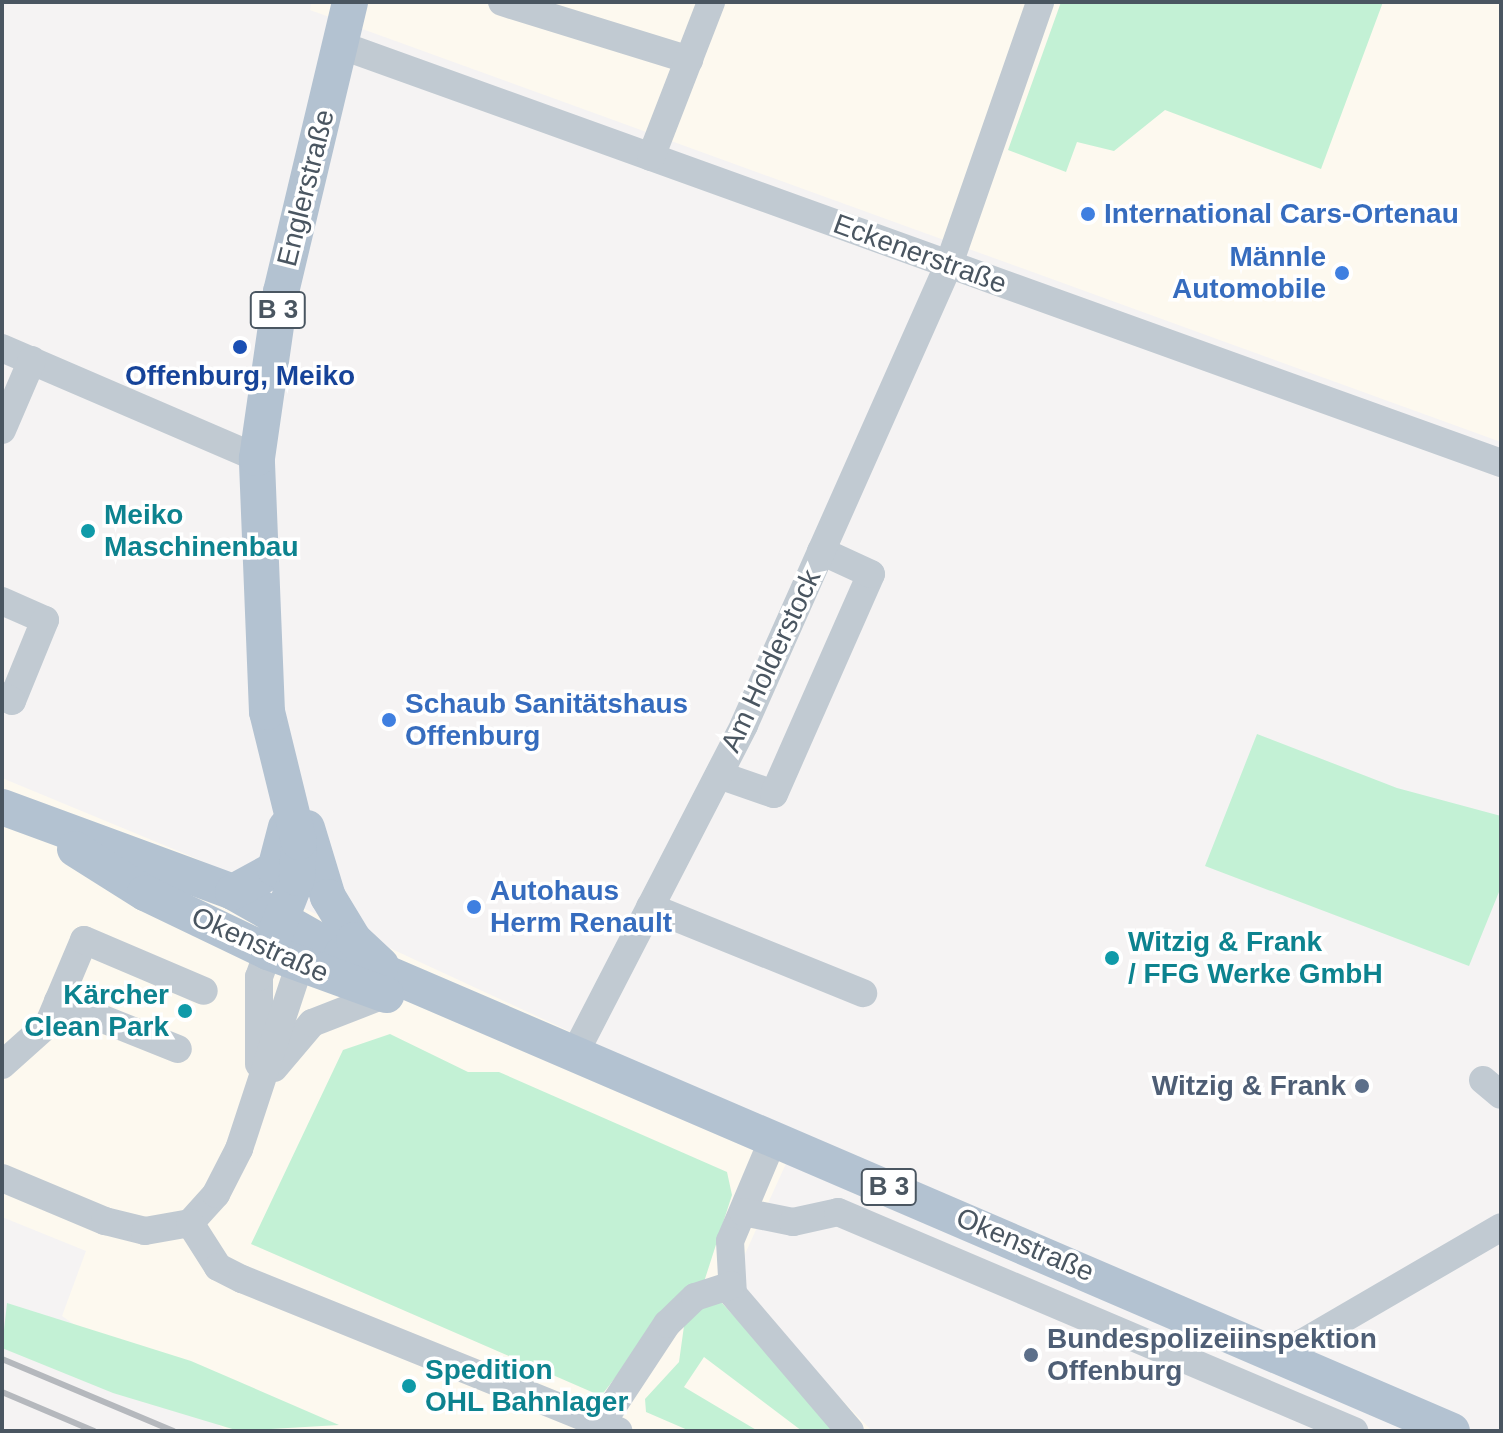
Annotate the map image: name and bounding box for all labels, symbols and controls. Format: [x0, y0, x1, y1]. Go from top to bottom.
street label: Englerstraße [270, 106, 342, 270]
place label: International Cars-Ortenau [1104, 197, 1459, 231]
marker: International Cars-Ortenau [1079, 205, 1097, 223]
street label: Eckenerstraße [829, 207, 1011, 301]
place label: Männle Automobile [1172, 240, 1326, 306]
marker: Männle Automobile [1333, 264, 1351, 282]
road number: B 3 [248, 288, 308, 332]
marker: Offenburg, Meiko [231, 338, 249, 356]
place label: Offenburg, Meiko [125, 359, 355, 393]
place label: Meiko Maschinenbau [104, 498, 298, 564]
marker: Meiko Maschinenbau [79, 522, 97, 540]
street label: Am Holderstock [714, 564, 828, 758]
place label: Schaub Sanitätshaus Offenburg [405, 687, 688, 753]
marker: Schaub Sanitätshaus Offenburg [380, 711, 398, 729]
place label: Autohaus Herm Renault [490, 874, 672, 940]
marker: Autohaus Herm Renault [465, 898, 483, 916]
street label: Okenstraße [186, 900, 334, 990]
place label: Witzig & Frank / FFG Werke GmbH [1128, 925, 1383, 991]
marker: Witzig & Frank / FFG Werke GmbH [1103, 949, 1121, 967]
place label: Kärcher Clean Park [24, 978, 169, 1044]
marker: Kärcher Clean Park [176, 1002, 194, 1020]
place label: Witzig & Frank [1152, 1069, 1346, 1103]
marker: Witzig & Frank [1353, 1077, 1371, 1095]
road number: B 3 [859, 1165, 919, 1209]
street label: Okenstraße [951, 1201, 1099, 1289]
place label: Bundespolizeiinspektion Offenburg [1047, 1322, 1377, 1388]
marker: Bundespolizeiinspektion Offenburg [1022, 1346, 1040, 1364]
place label: Spedition OHL Bahnlager [425, 1353, 629, 1419]
marker: Spedition OHL Bahnlager [400, 1377, 418, 1395]

